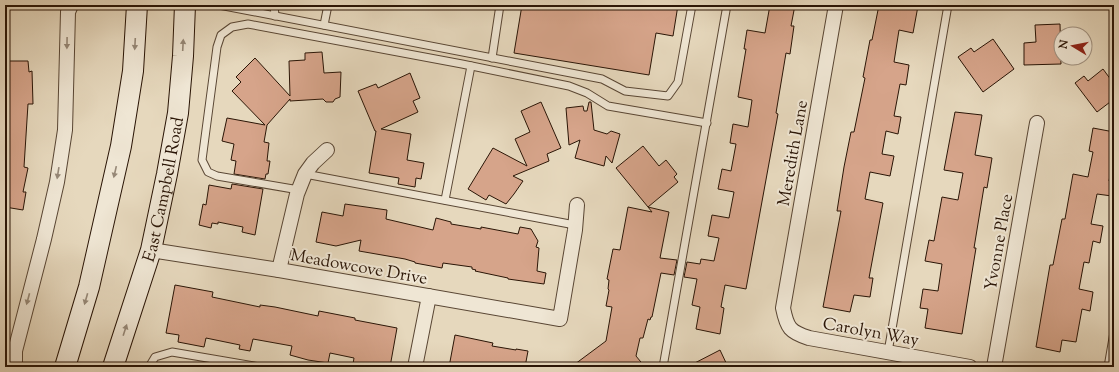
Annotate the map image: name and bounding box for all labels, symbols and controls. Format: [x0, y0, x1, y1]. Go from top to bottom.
north arrow [1053, 26, 1093, 66]
one-way arrow [64, 37, 70, 50]
one-way arrow [132, 38, 138, 51]
one-way arrow [180, 39, 187, 51]
text: N [1055, 39, 1073, 51]
street label: Meredith Lane [773, 98, 815, 208]
street label: East Campbell Road [138, 115, 191, 265]
one-way arrow [112, 166, 118, 178]
one-way arrow [55, 167, 61, 179]
street label: Yvonne Place [980, 192, 1020, 293]
street label: Meadowcove Drive [288, 244, 429, 292]
one-way arrow [83, 293, 89, 305]
one-way arrow [25, 294, 31, 306]
street label: Carolyn Way [821, 313, 921, 353]
one-way arrow [122, 324, 128, 336]

